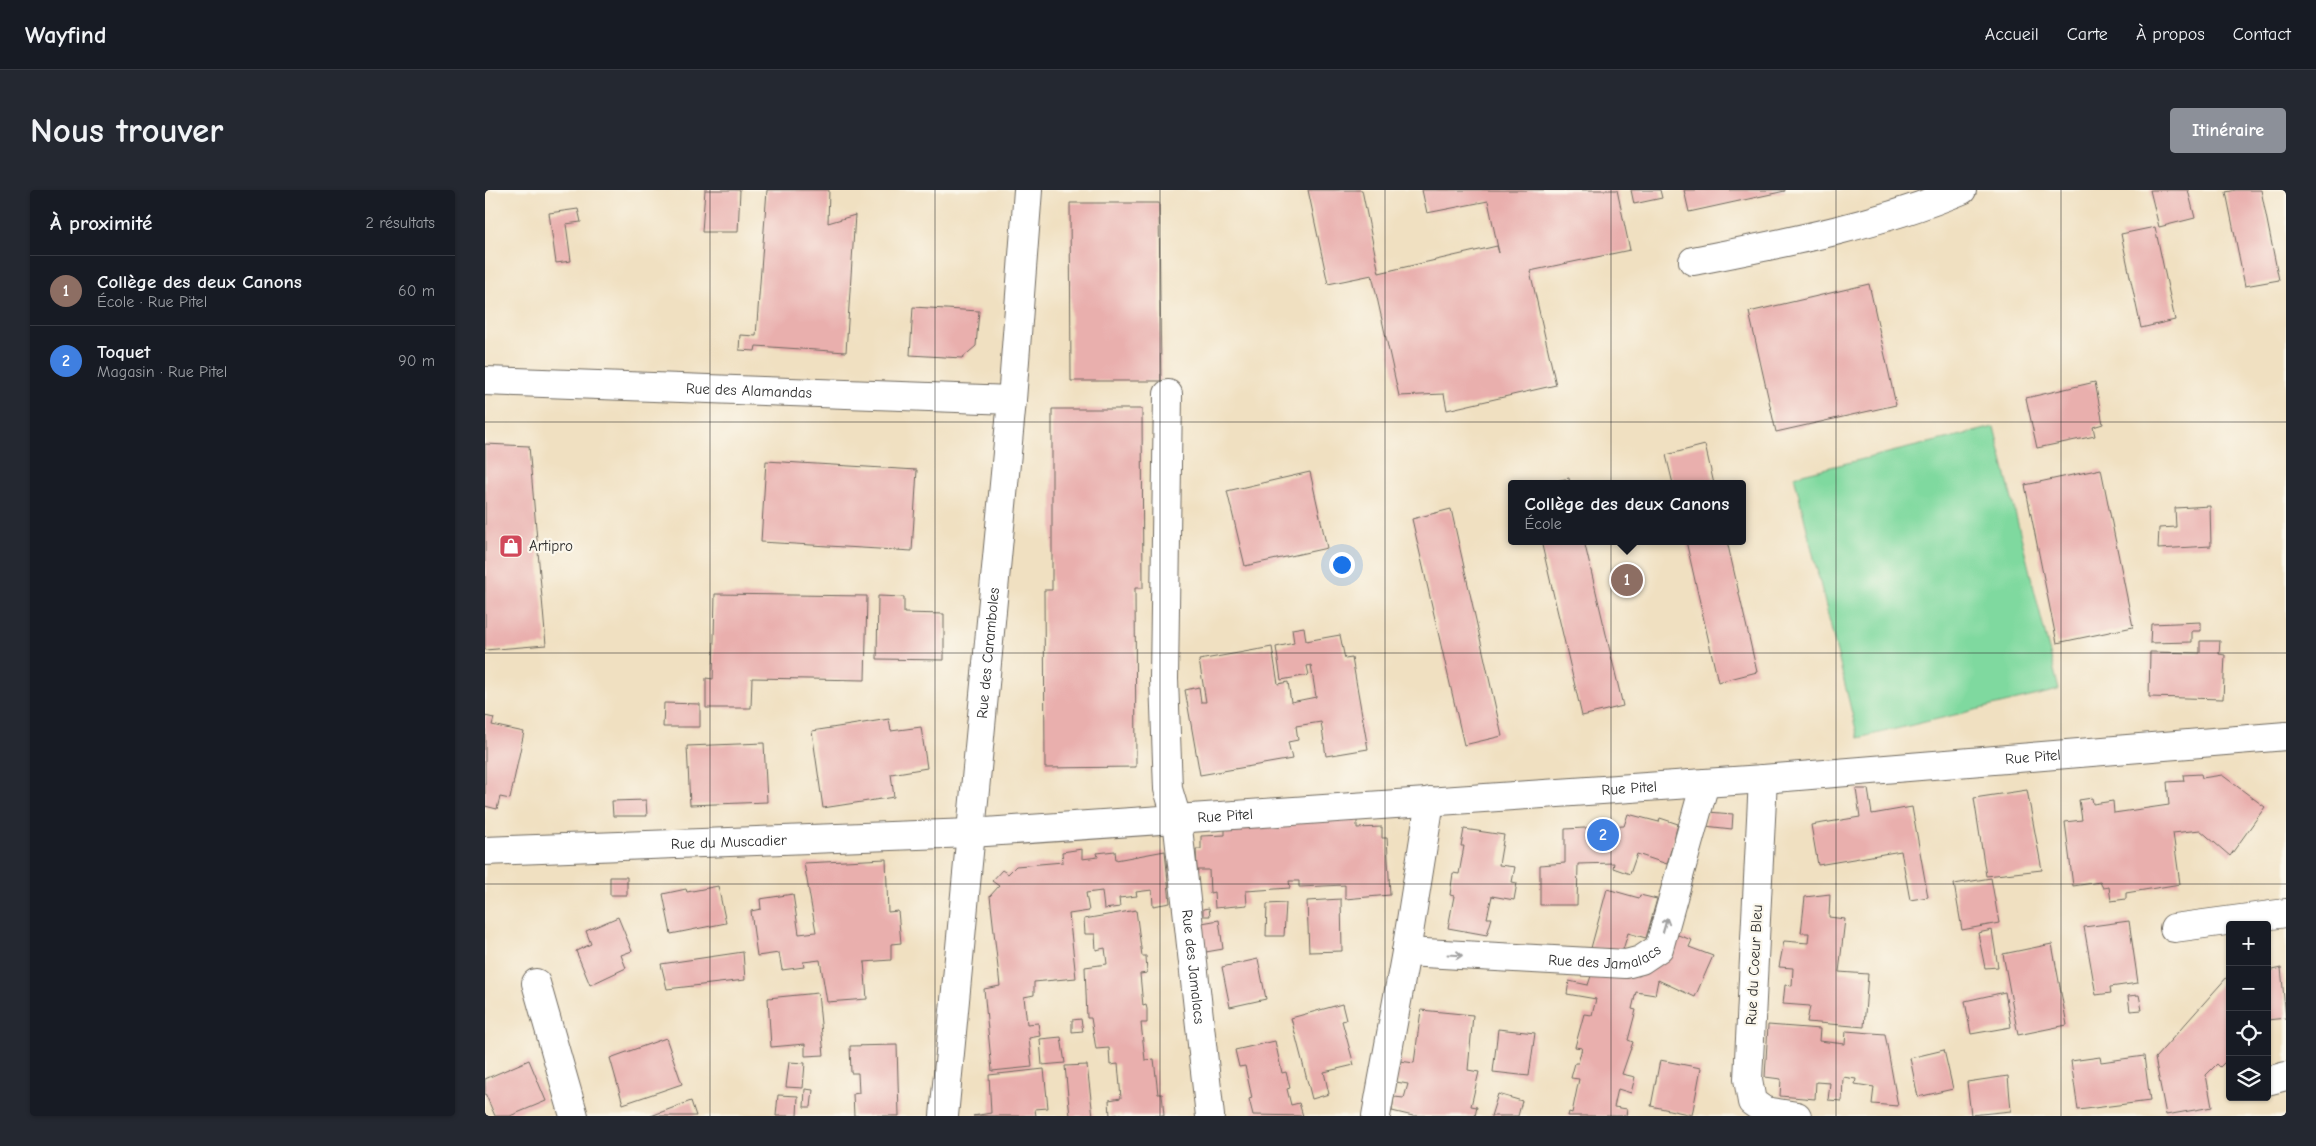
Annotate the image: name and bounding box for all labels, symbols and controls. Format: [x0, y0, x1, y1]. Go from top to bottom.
text: Wayfind [25, 21, 106, 49]
text: Accueil [1985, 24, 2039, 45]
text: Carte [2067, 24, 2108, 45]
text: À propos [2136, 24, 2205, 45]
text: Contact [2233, 24, 2291, 45]
button: Itinéraire [2170, 108, 2286, 153]
text: Nous trouver [30, 110, 223, 151]
text: À proximité [50, 211, 152, 235]
text: 2 résultats [365, 214, 435, 232]
text: Collège des deux Canons [97, 271, 302, 293]
text: 1 [63, 282, 69, 300]
text: 60 m [398, 282, 435, 300]
text: École · Rue Pitel [97, 293, 207, 311]
text: Toquet [97, 341, 150, 363]
text: 2 [62, 352, 70, 370]
text: 90 m [398, 352, 435, 370]
text: Magasin · Rue Pitel [97, 363, 227, 381]
street label: Rue des Alamandas [686, 379, 812, 402]
popup [1508, 480, 1746, 545]
text: Collège des deux Canons [1525, 493, 1729, 515]
text: École [1525, 515, 1562, 533]
shop icon: Artipro [498, 533, 524, 559]
place label: Artipro [529, 537, 573, 555]
your location [1329, 552, 1355, 578]
pin: 1 [1611, 561, 1643, 599]
street label: Rue des Caramboles [973, 587, 1003, 719]
street label: Rue Pitel [2004, 746, 2061, 768]
street label: Rue Pitel [1601, 777, 1658, 799]
street label: Rue Pitel [1197, 805, 1253, 827]
pin: 2 [1587, 816, 1619, 854]
street label: Rue du Muscadier [671, 831, 787, 853]
street label: Rue du Coeur Bleu [1742, 904, 1766, 1026]
street label: Rue des Jamalacs [1178, 908, 1209, 1025]
one-way arrow [1661, 917, 1671, 933]
map controls [2226, 921, 2271, 1101]
button: + [2226, 921, 2271, 966]
street label: Rue des Jamalacs [1548, 940, 1664, 973]
one-way arrow [1447, 950, 1463, 959]
button: − [2226, 966, 2271, 1011]
button: locate [2226, 1011, 2271, 1056]
button: layers [2226, 1056, 2271, 1101]

